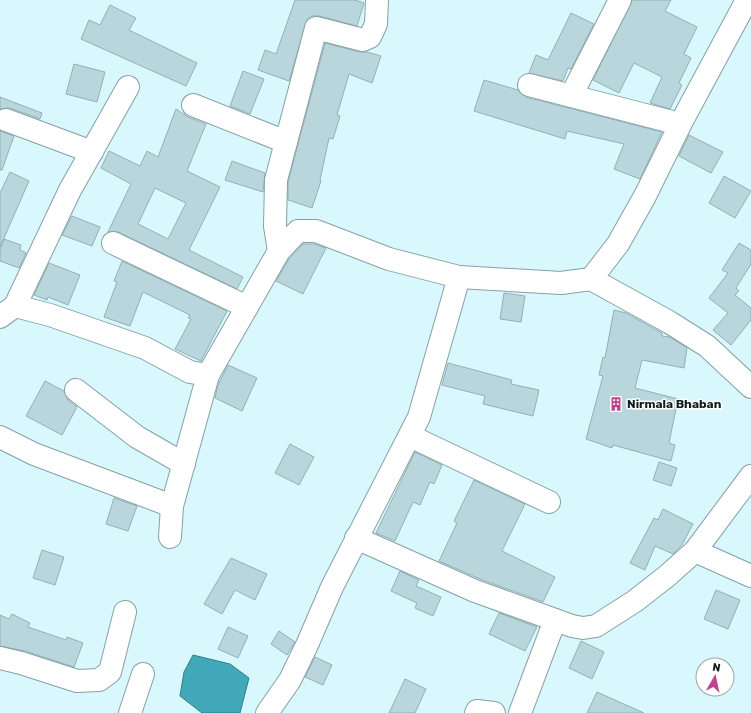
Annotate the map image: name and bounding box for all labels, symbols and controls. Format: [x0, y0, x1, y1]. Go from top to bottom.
building icon: Nirmala Bhaban [608, 396, 624, 412]
place label: Nirmala Bhaban [627, 397, 722, 411]
north arrow [695, 657, 735, 697]
text: N [712, 661, 721, 675]

